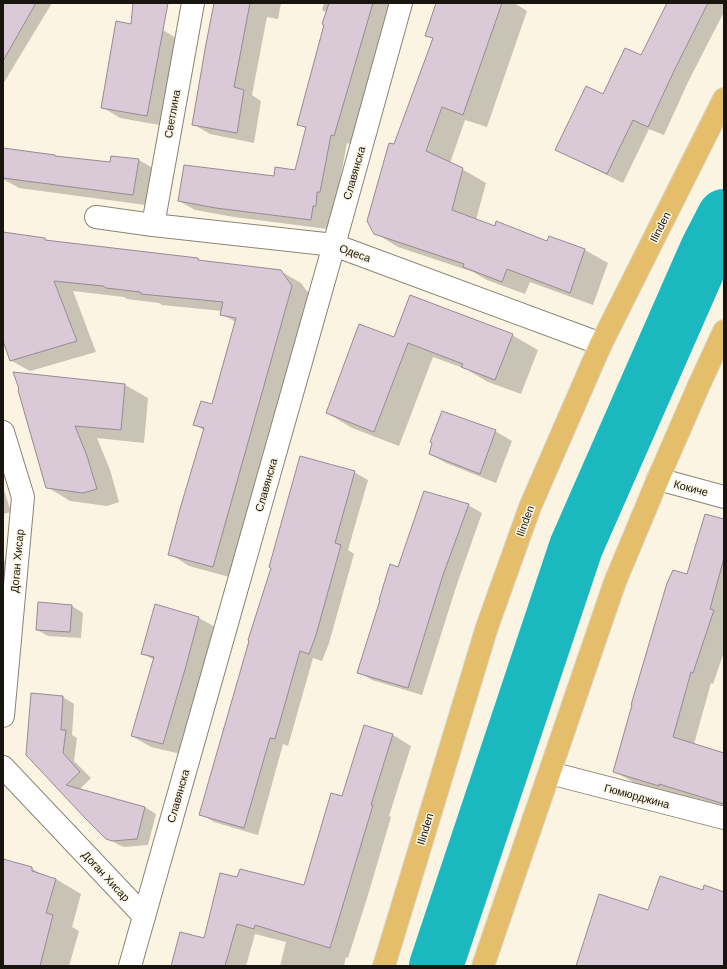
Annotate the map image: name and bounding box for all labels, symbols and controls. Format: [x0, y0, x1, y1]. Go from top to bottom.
street label: Светлина [162, 88, 182, 139]
street label: Славянска [341, 144, 368, 201]
street label: Ilinden [647, 210, 673, 244]
street label: Одеса [338, 242, 373, 264]
street label: Славянска [253, 456, 280, 513]
street label: Кокиче [672, 478, 710, 498]
street label: Ilinden [514, 504, 536, 538]
street label: Доган Хисар [8, 529, 26, 593]
street label: Славянска [165, 767, 192, 824]
street label: Гюмюрджина [603, 781, 672, 811]
street label: Ilinden [415, 812, 435, 846]
street label: Доган Хисар [80, 849, 132, 903]

